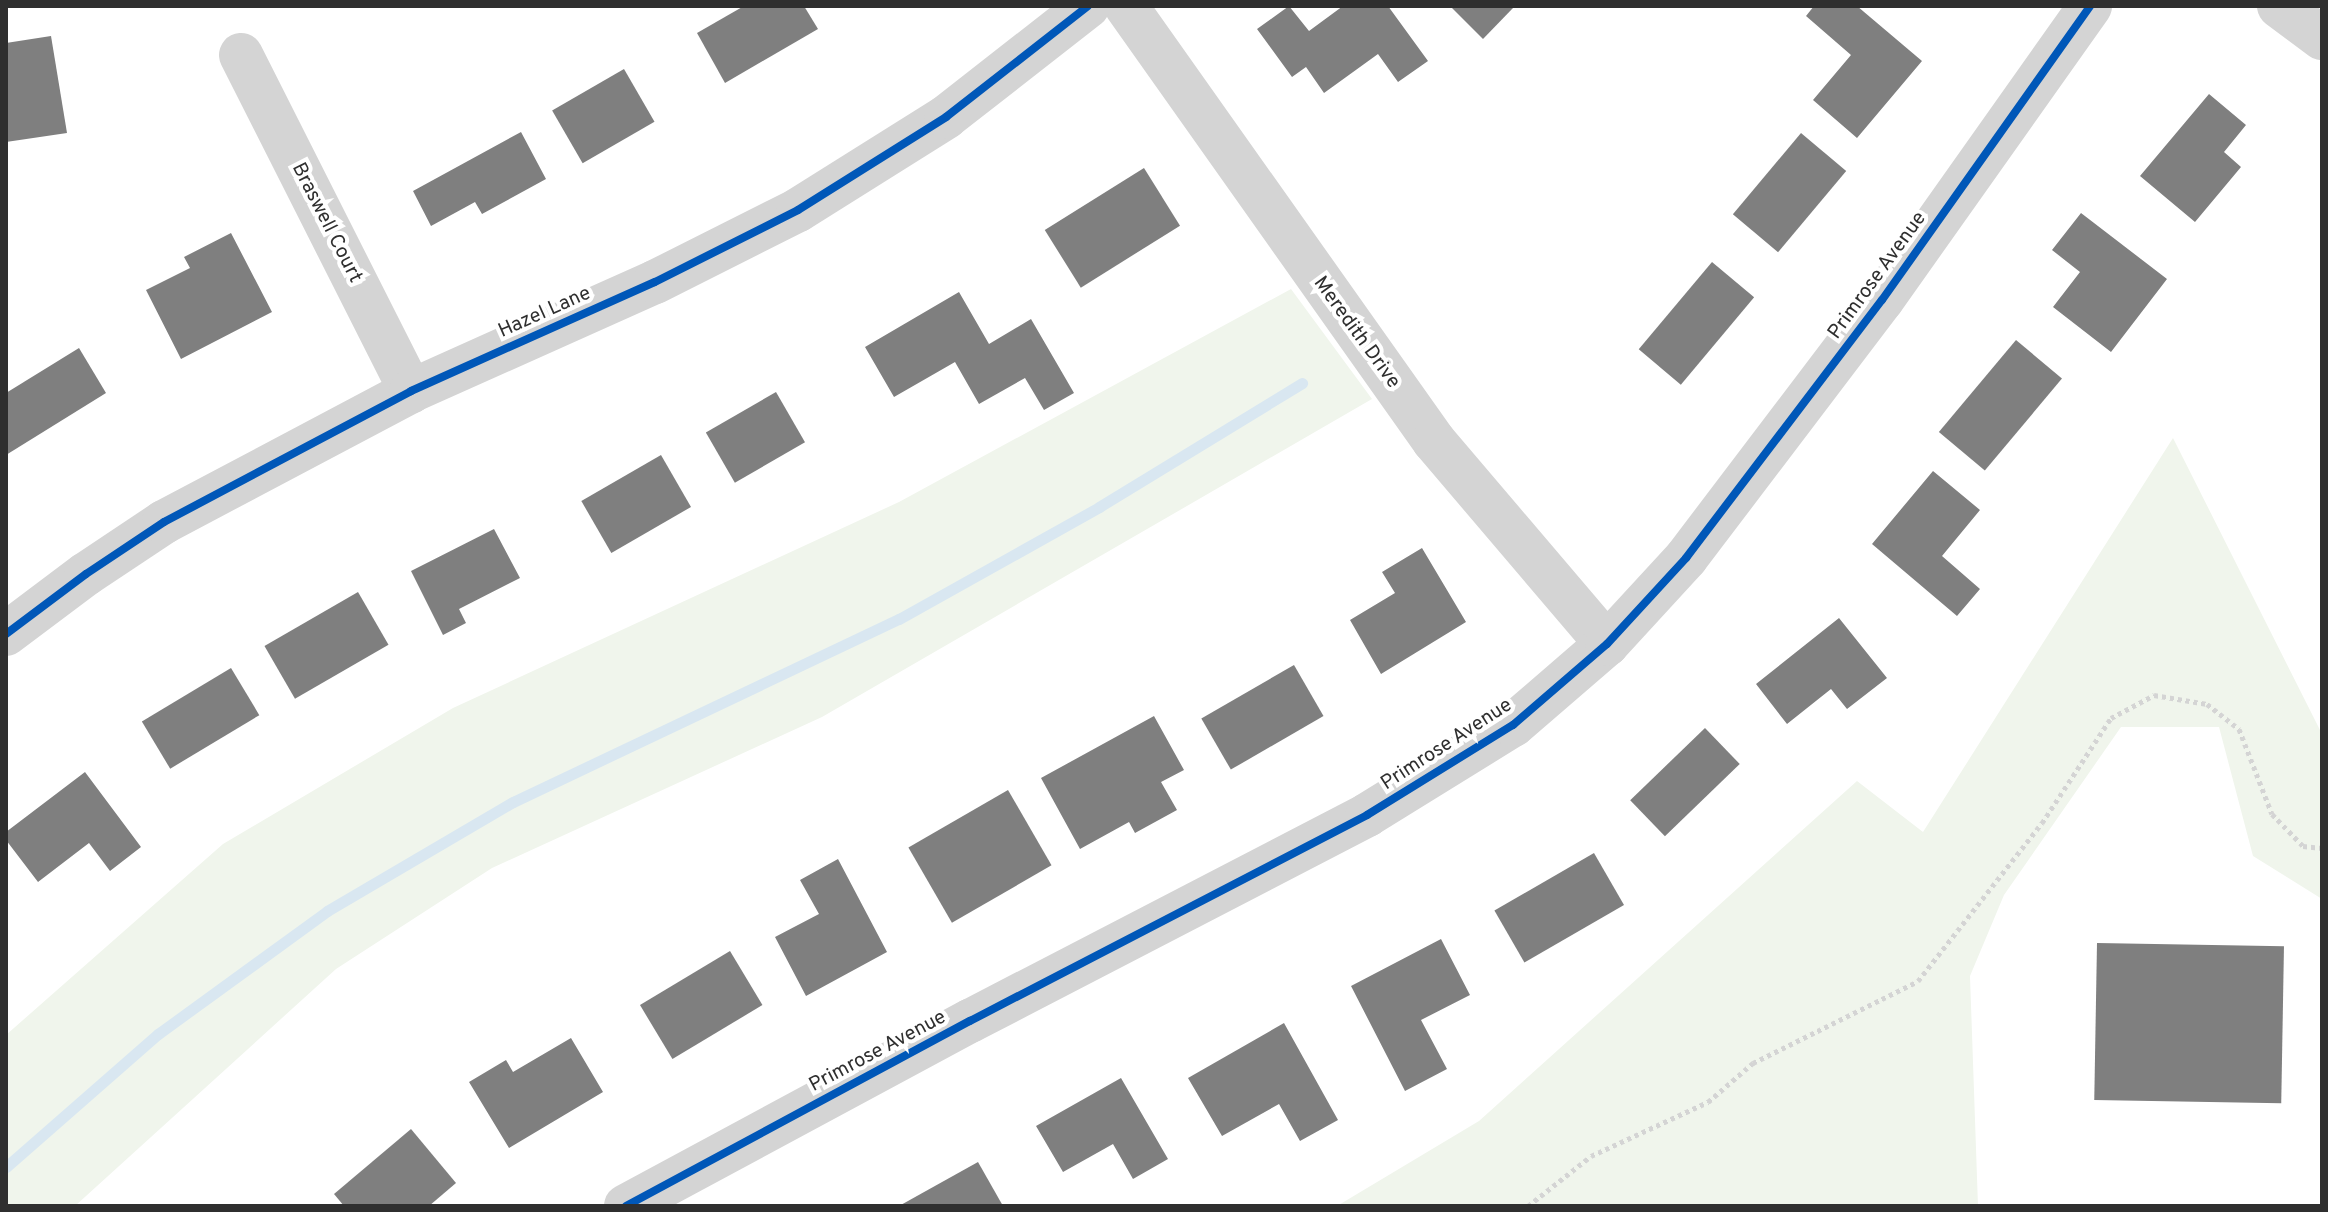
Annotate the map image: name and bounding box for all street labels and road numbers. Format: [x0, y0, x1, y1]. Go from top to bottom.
street label: Braswell Court [285, 159, 367, 287]
street label: Primrose Avenue [1824, 207, 1932, 345]
street label: Meredith Drive [1307, 272, 1405, 394]
street label: Hazel Lane [495, 282, 595, 344]
street label: Primrose Avenue [1377, 693, 1517, 797]
street label: Primrose Avenue [805, 1006, 951, 1098]

